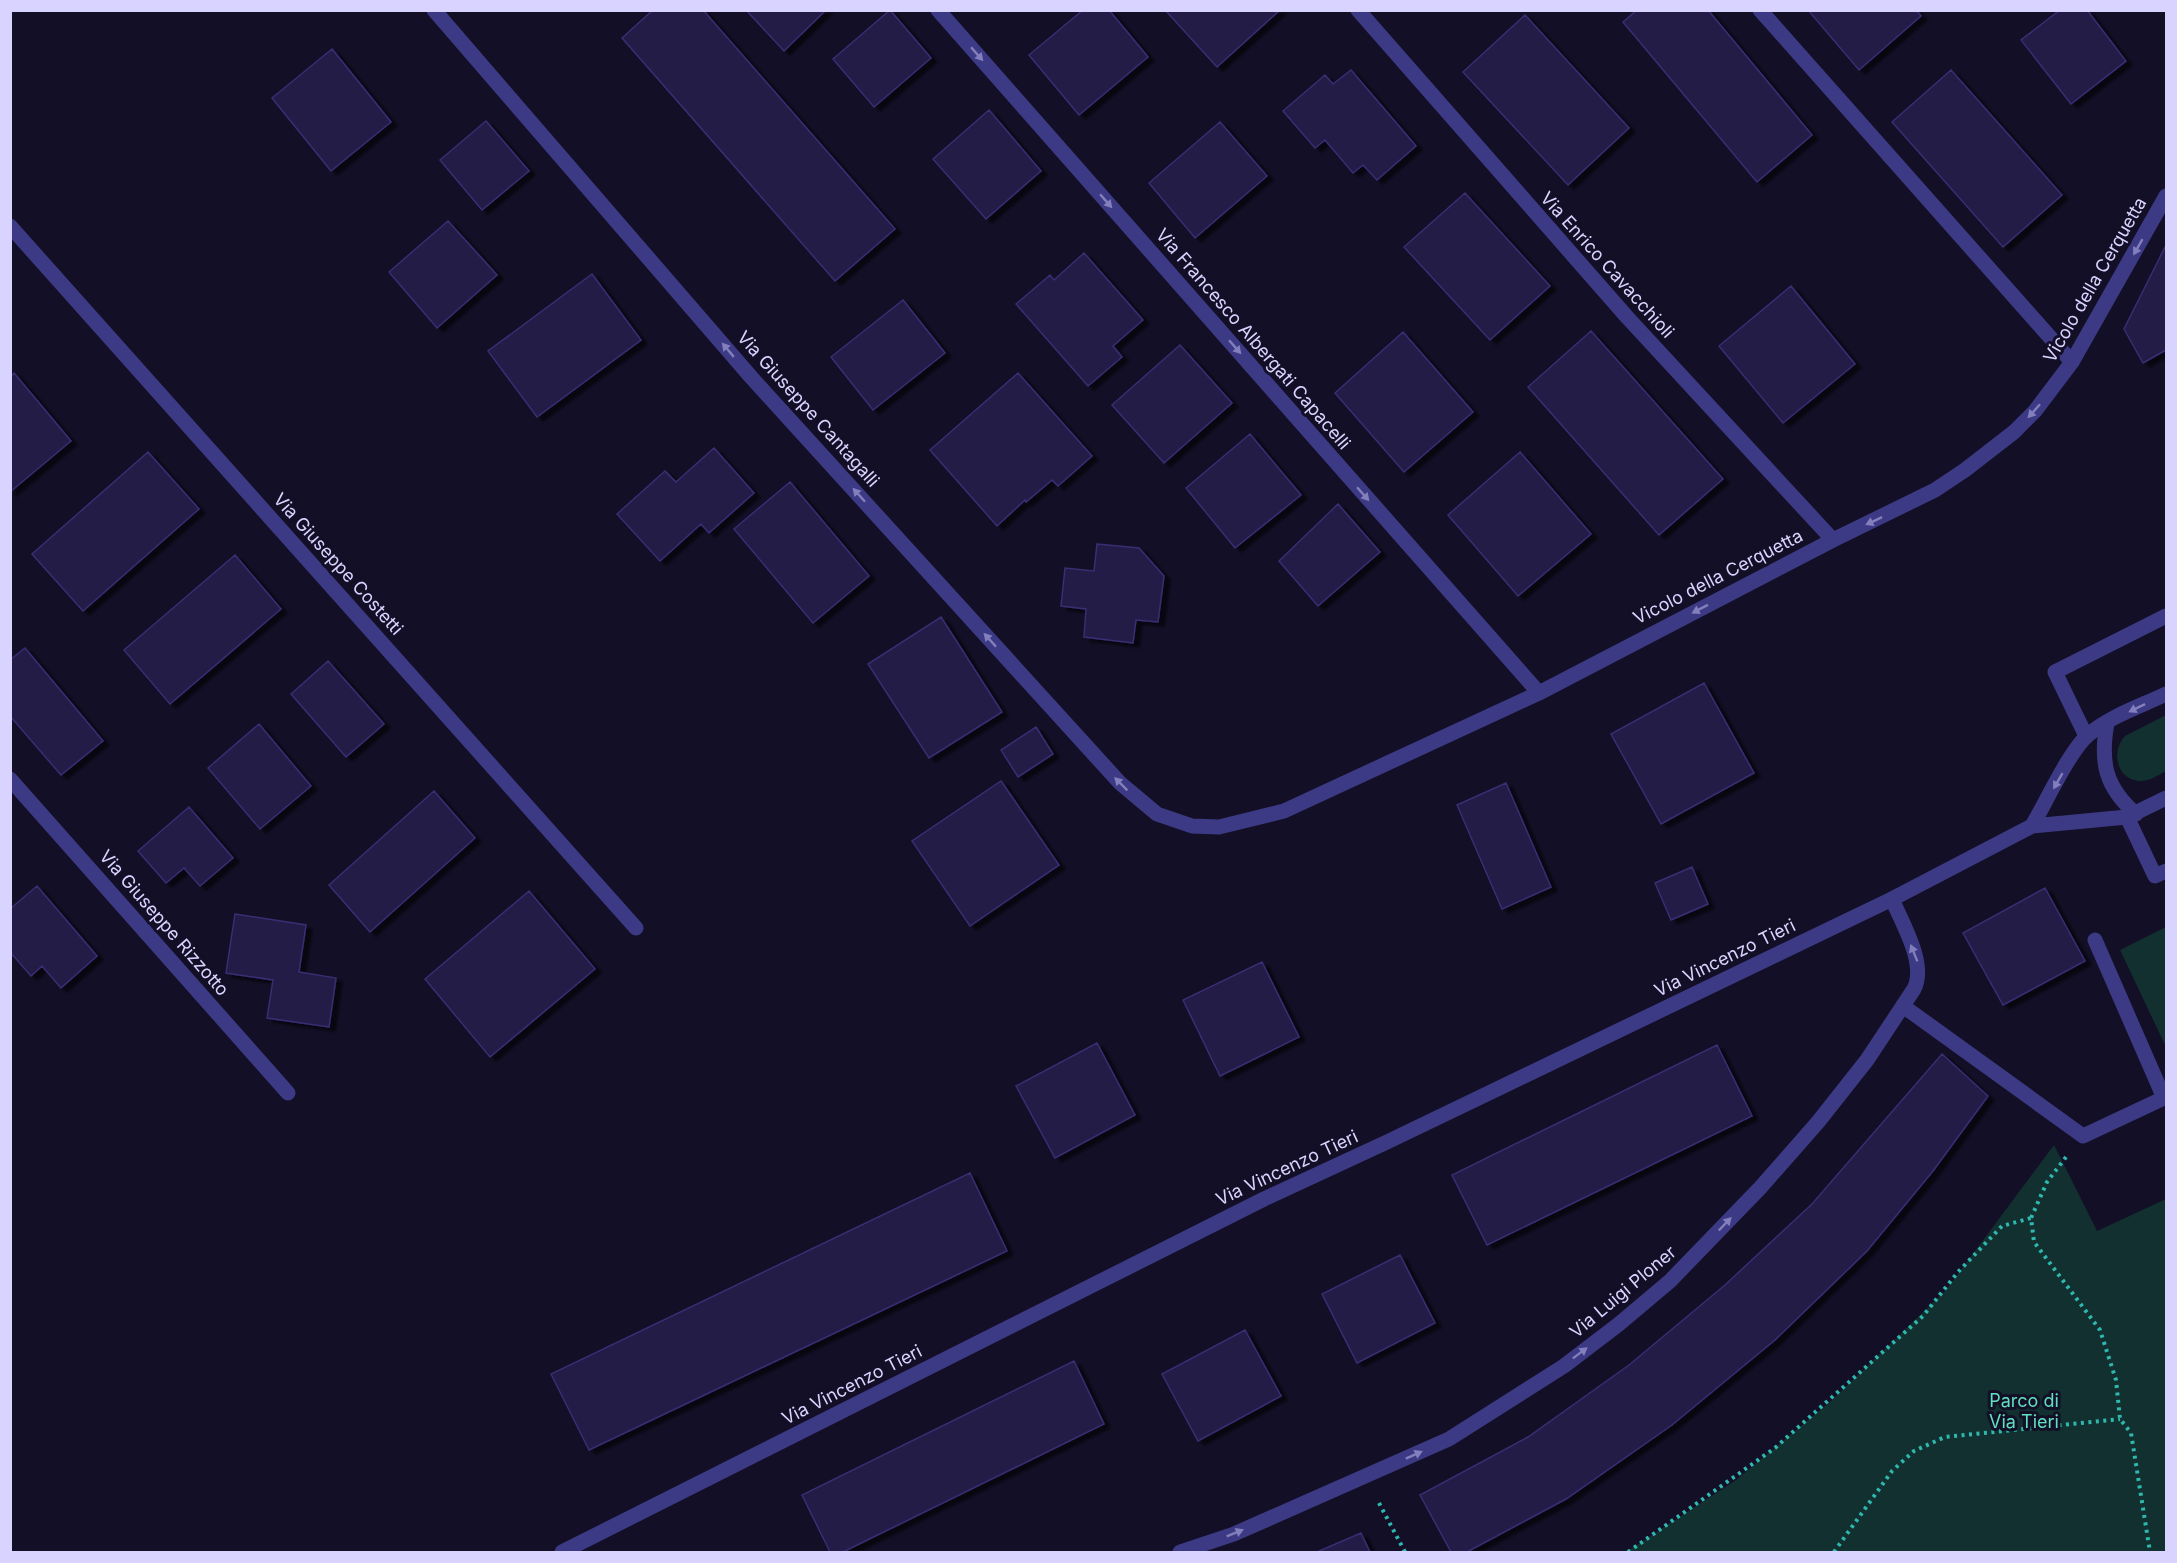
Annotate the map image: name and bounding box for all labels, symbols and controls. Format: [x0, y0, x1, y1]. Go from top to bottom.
one-way arrow [970, 47, 984, 62]
street label: Via Enrico Cavacchioli [1536, 187, 1678, 342]
one-way arrow [1099, 193, 1112, 208]
street label: Vicolo della Cerquetta [2039, 193, 2150, 366]
street label: Via Francesco Albergati Capacelli [1152, 224, 1355, 453]
one-way arrow [2132, 239, 2143, 255]
street label: Via Giuseppe Cantagalli [733, 327, 884, 491]
one-way arrow [1228, 339, 1241, 354]
one-way arrow [722, 343, 735, 358]
one-way arrow [2027, 404, 2041, 419]
one-way arrow [1356, 486, 1370, 501]
street label: Via Giuseppe Costetti [269, 489, 408, 639]
one-way arrow [852, 489, 866, 503]
one-way arrow [1865, 516, 1882, 525]
street label: Vicolo della Cerquetta [1630, 525, 1806, 628]
one-way arrow [1691, 604, 1708, 614]
one-way arrow [984, 633, 997, 648]
one-way arrow [2128, 704, 2145, 713]
one-way arrow [2053, 772, 2063, 789]
one-way arrow [1115, 777, 1129, 791]
street label: Via Giuseppe Rizzotto [95, 845, 233, 1000]
street label: Via Vincenzo Tieri [1651, 914, 1799, 1001]
one-way arrow [1909, 944, 1918, 962]
street label: Via Vincenzo Tieri [1212, 1125, 1361, 1210]
one-way arrow [1718, 1217, 1732, 1231]
street label: Via Luigi Ploner [1565, 1241, 1680, 1342]
street label: Via Vincenzo Tieri [778, 1340, 925, 1429]
one-way arrow [1573, 1348, 1588, 1360]
park label: Parco di Via Tieri [1989, 1390, 2059, 1432]
one-way arrow [1405, 1449, 1423, 1459]
one-way arrow [1227, 1528, 1245, 1538]

